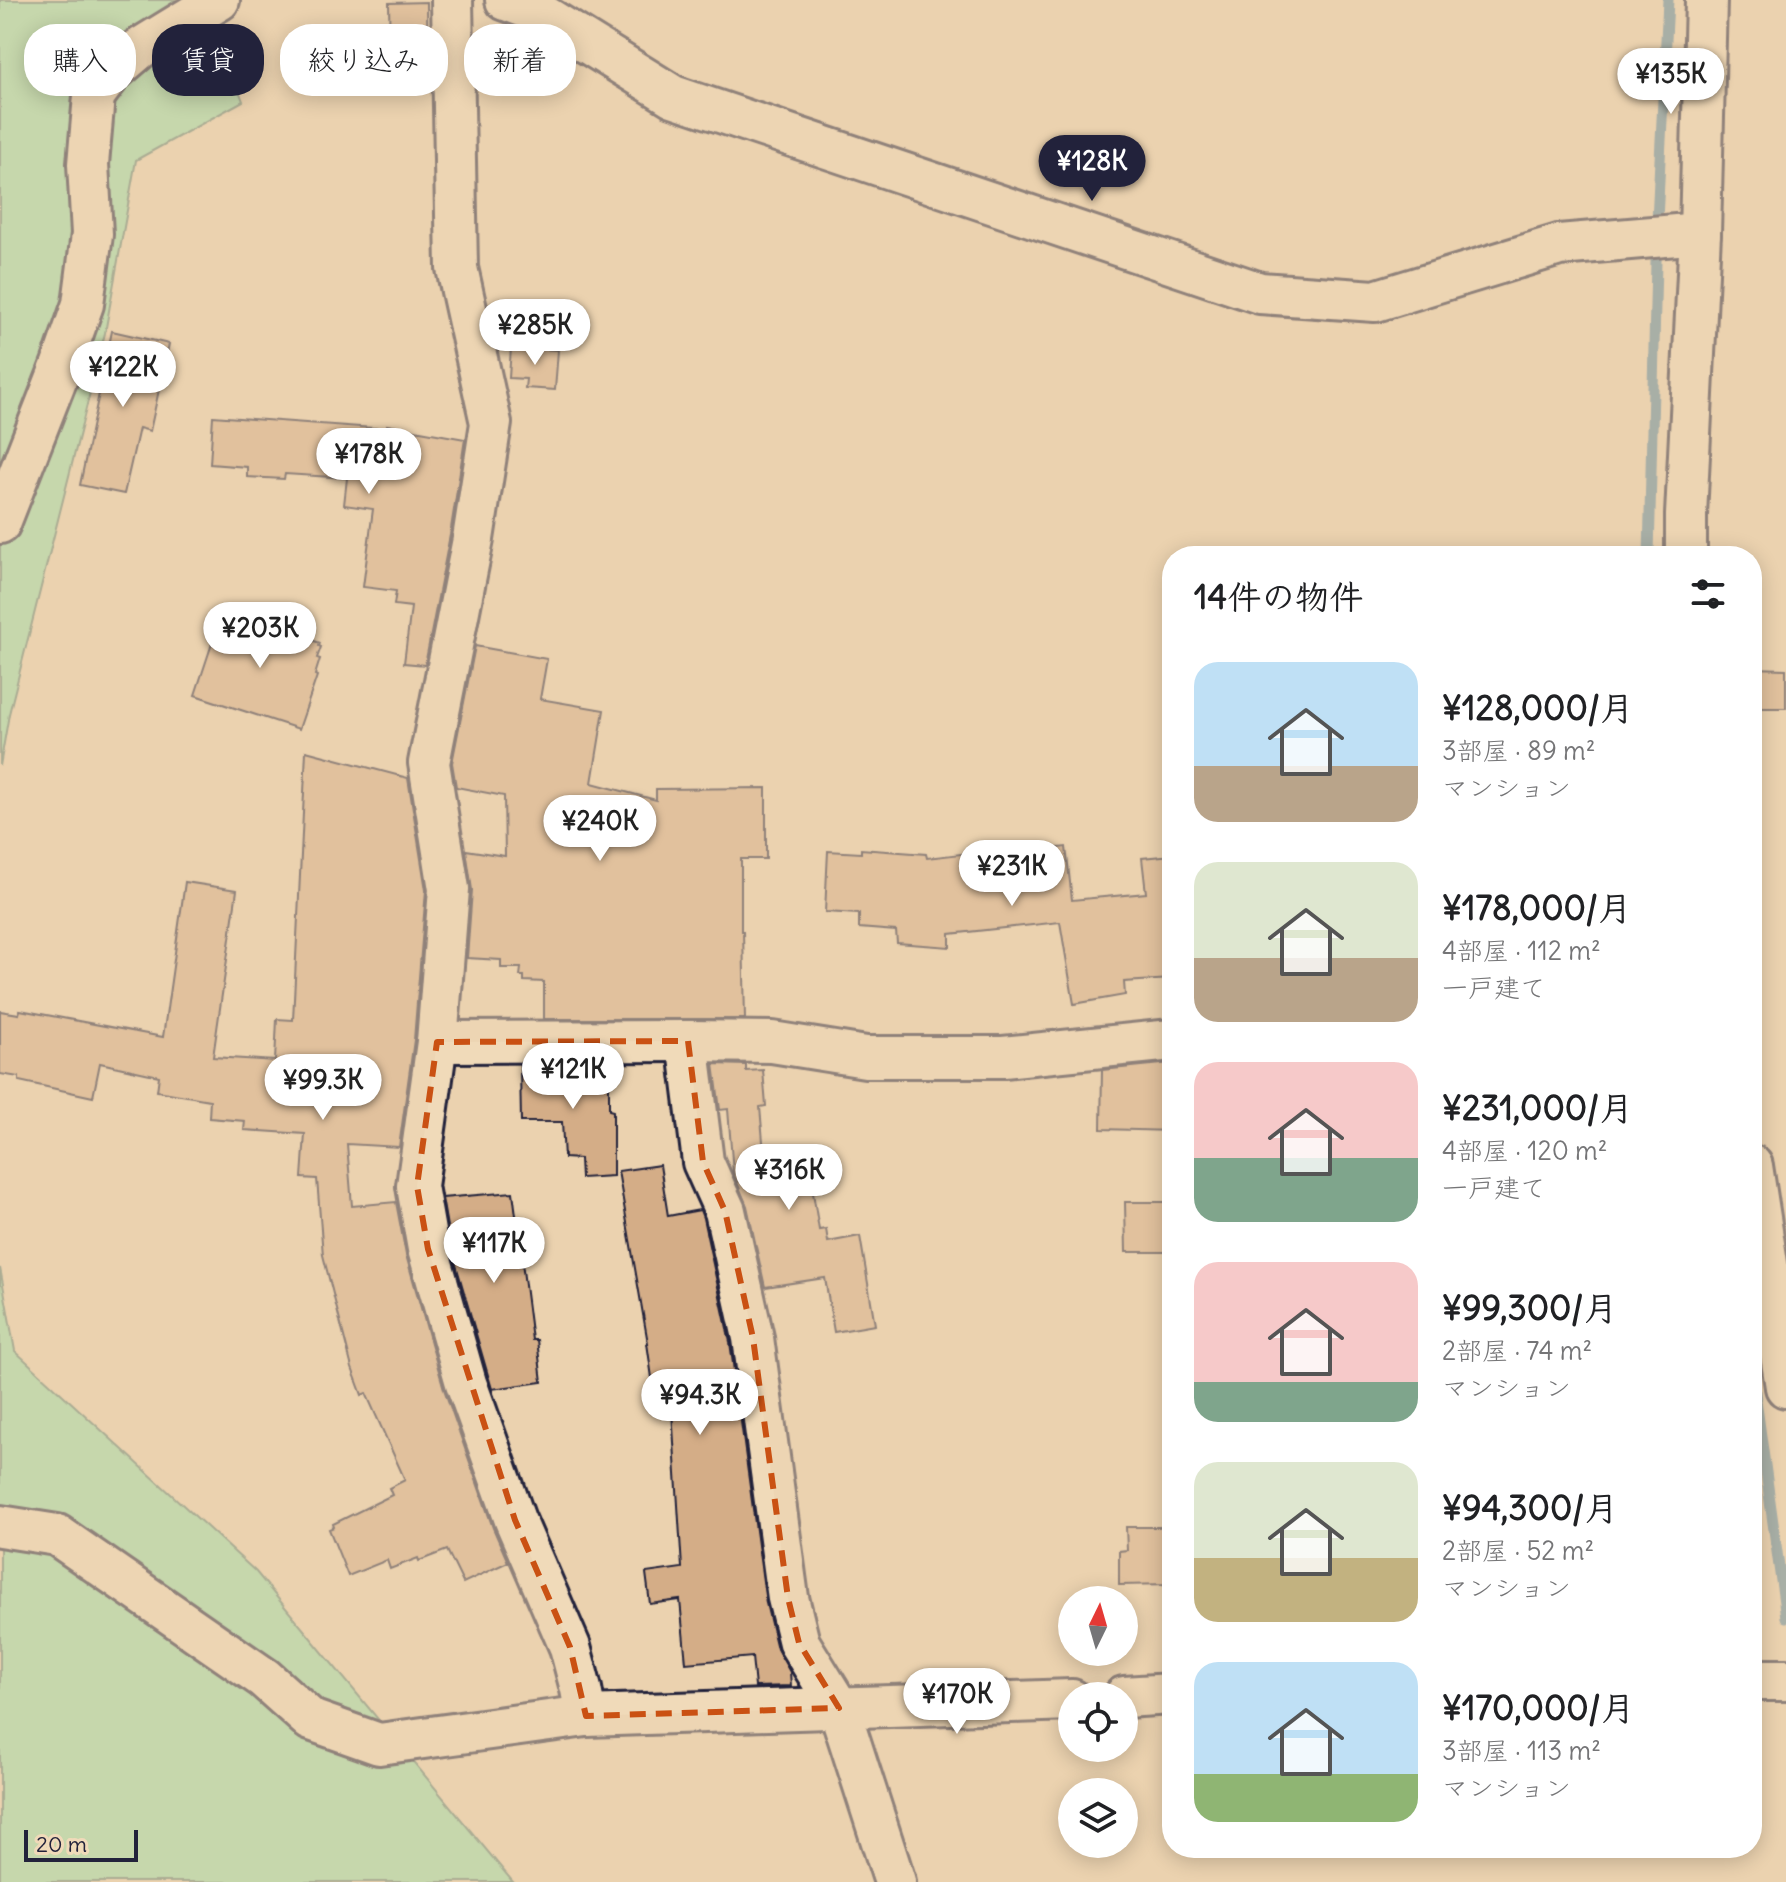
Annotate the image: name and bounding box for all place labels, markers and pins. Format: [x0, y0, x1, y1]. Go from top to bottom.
pin: ¥135K [1615, 48, 1727, 116]
pin: ¥128K [1036, 135, 1148, 203]
pin: ¥285K [479, 299, 591, 367]
pin: ¥122K [67, 341, 179, 409]
pin: ¥178K [313, 428, 425, 496]
pin: ¥203K [204, 602, 316, 670]
pin: ¥240K [544, 795, 656, 863]
pin: ¥231K [956, 840, 1068, 908]
pin: ¥121K [517, 1043, 629, 1111]
pin: ¥99.3K [258, 1054, 388, 1122]
pin: ¥316K [733, 1144, 845, 1212]
pin: ¥117K [438, 1217, 550, 1285]
pin: ¥94.3K [635, 1369, 765, 1437]
pin: ¥170K [901, 1668, 1013, 1736]

